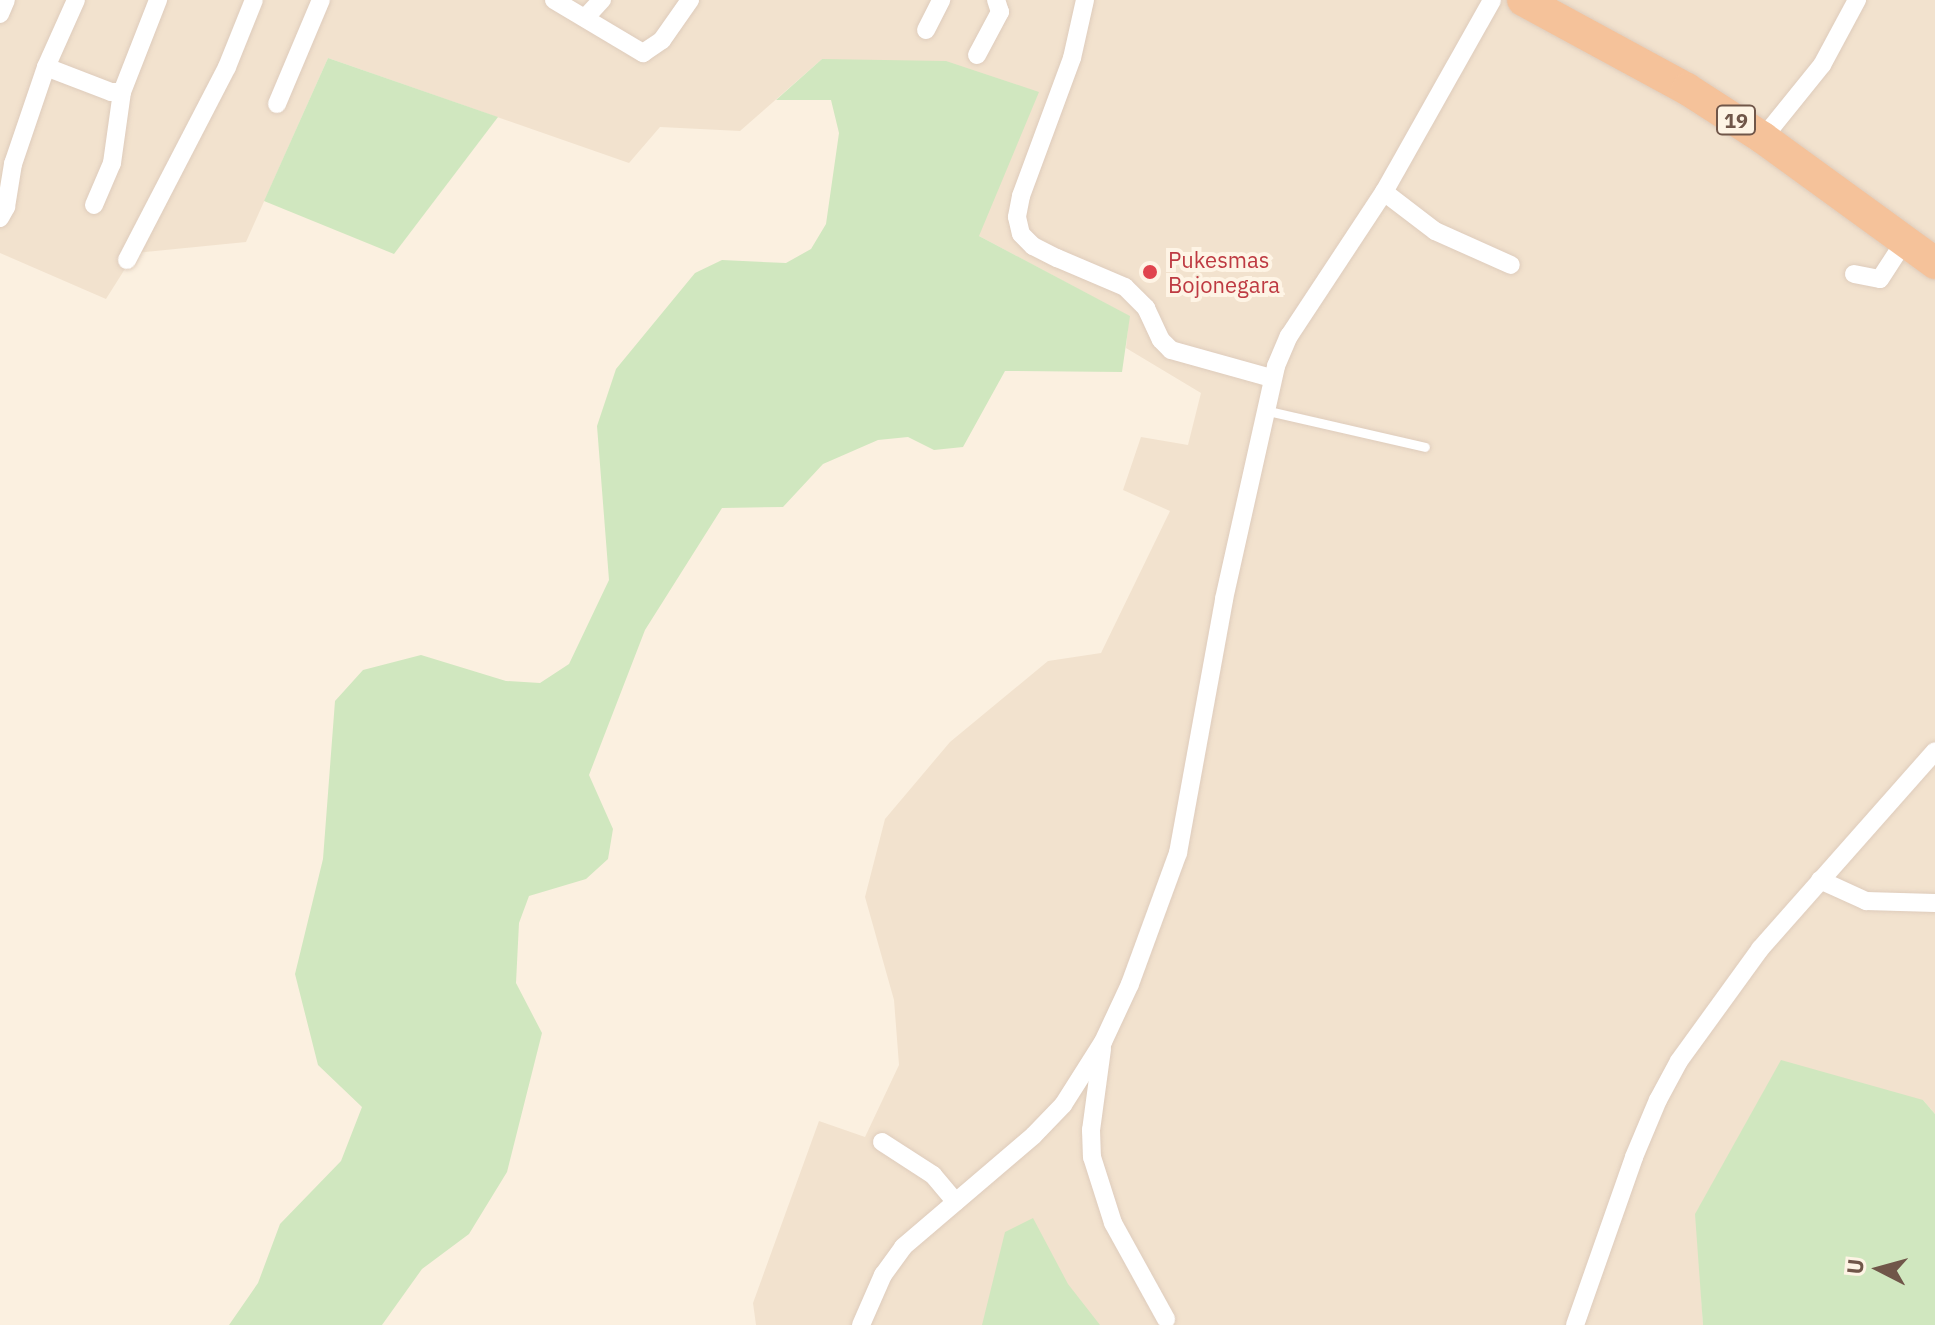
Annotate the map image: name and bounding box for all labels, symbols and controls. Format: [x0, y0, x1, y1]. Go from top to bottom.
road number: 19 [1716, 104, 1756, 136]
place label: Pukesmas Bojonegara [1168, 246, 1280, 298]
marker: Pukesmas Bojonegara [1139, 261, 1161, 283]
north arrow [1839, 1229, 1919, 1309]
text: U [1839, 1257, 1870, 1276]

